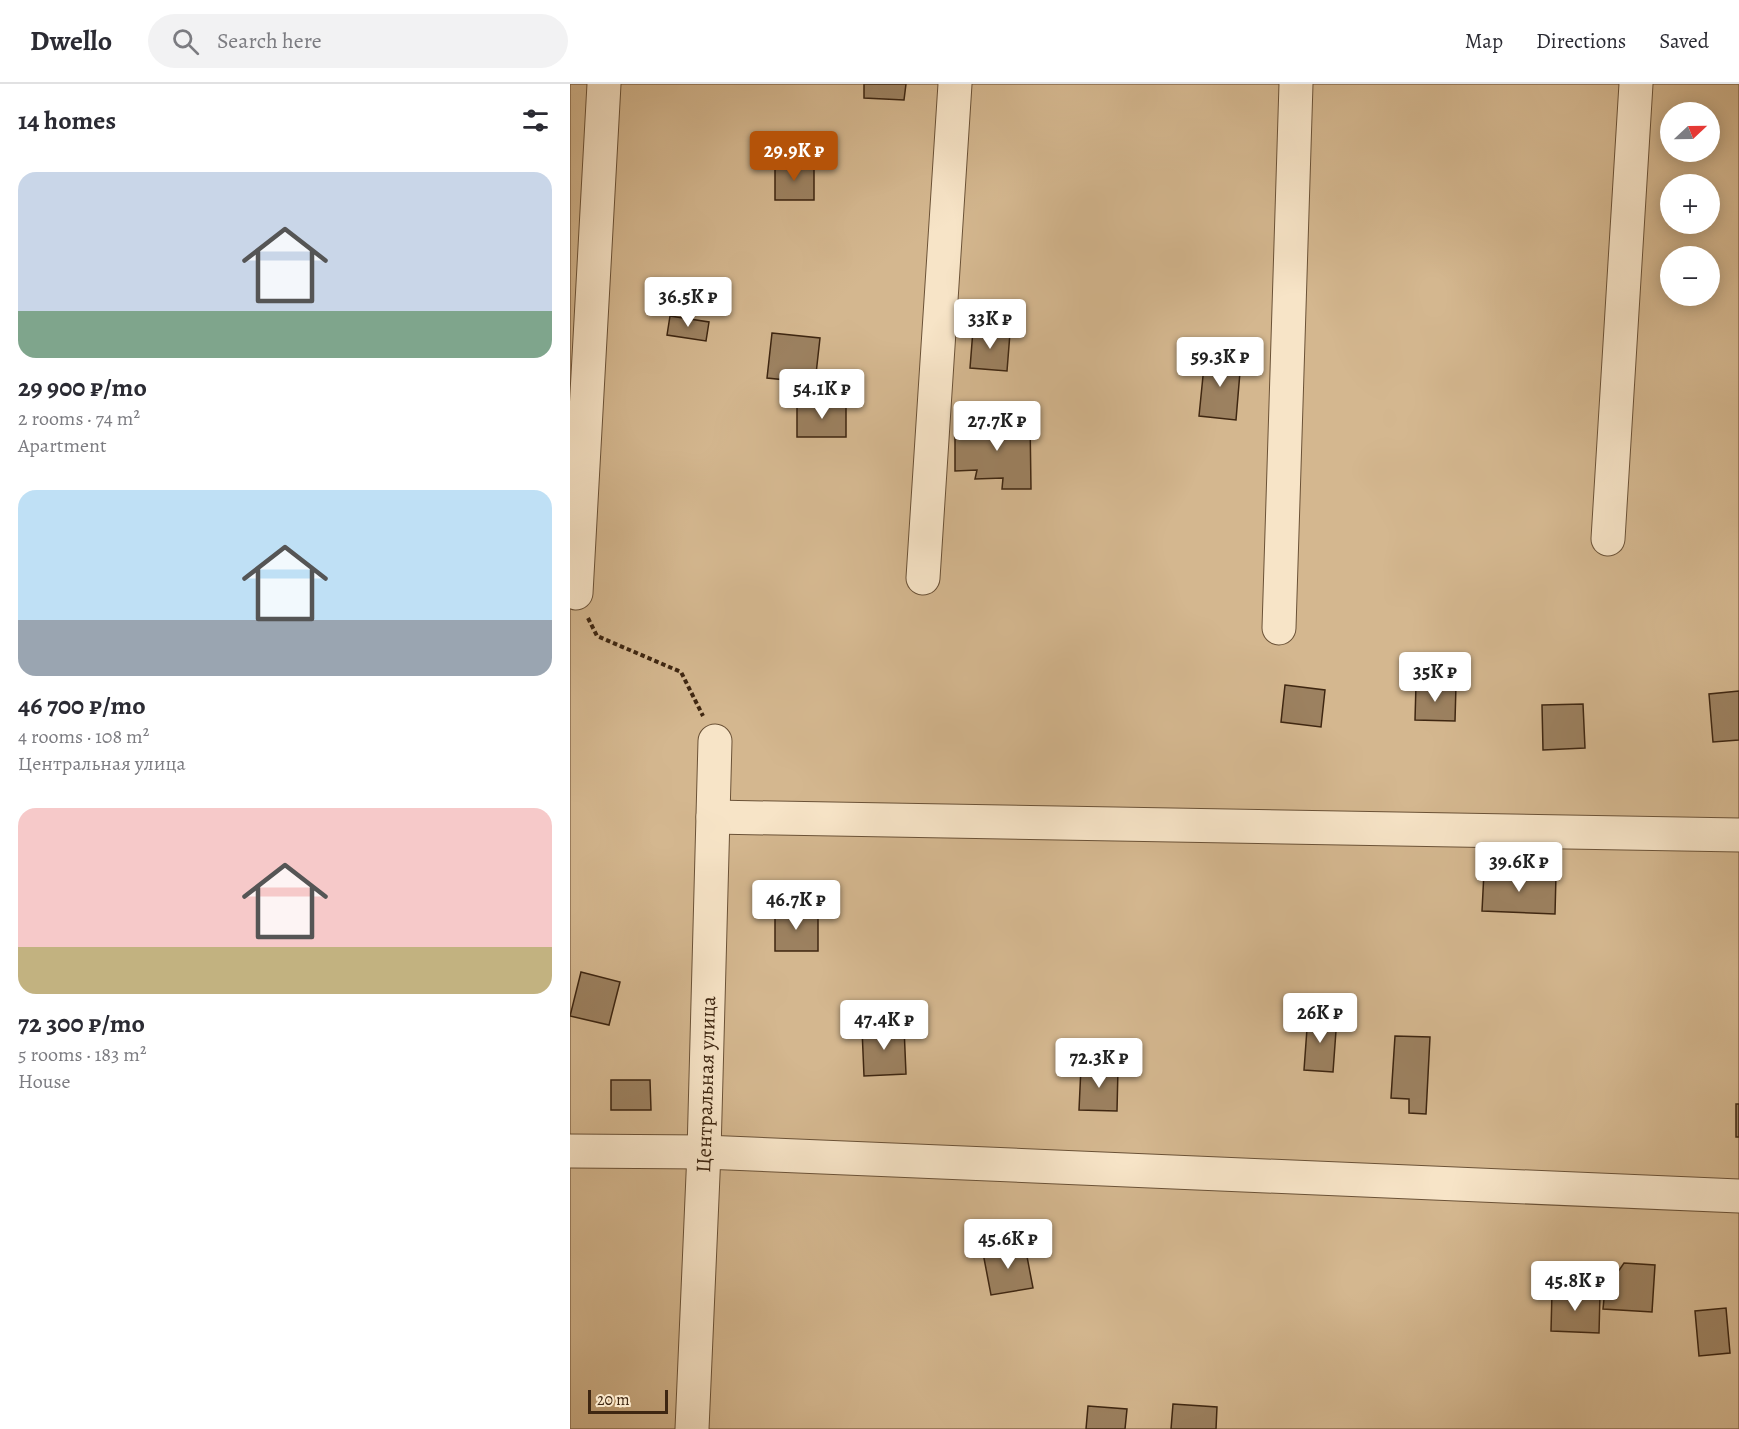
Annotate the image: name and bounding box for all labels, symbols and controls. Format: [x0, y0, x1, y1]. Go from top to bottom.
search box [148, 14, 568, 68]
text: Dwello [30, 22, 112, 60]
icon: search [169, 25, 202, 58]
text: Search here [217, 26, 322, 56]
text: Map [1465, 27, 1503, 55]
text: Directions [1536, 27, 1626, 55]
text: Saved [1659, 27, 1709, 55]
north arrow [1660, 102, 1720, 162]
map controls [1660, 102, 1720, 306]
text: 14 homes [18, 103, 116, 138]
icon: filters [519, 104, 552, 137]
pin: 29.9K ₽ [739, 131, 849, 182]
text: 29.9K ₽ [764, 137, 824, 164]
button: + [1660, 174, 1720, 234]
icon: home [231, 211, 339, 319]
button: − [1660, 246, 1720, 306]
pin: 36.5K ₽ [633, 277, 743, 328]
text: 36.5K ₽ [659, 283, 717, 310]
pin: 33K ₽ [948, 299, 1032, 350]
text: 33K ₽ [968, 305, 1012, 332]
pin: 59.3K ₽ [1165, 337, 1275, 388]
text: 59.3K ₽ [1191, 343, 1249, 370]
pin: 54.1K ₽ [767, 369, 877, 420]
text: 29 900 ₽/mo [18, 370, 147, 405]
text: 54.1K ₽ [793, 375, 851, 402]
pin: 27.7K ₽ [942, 401, 1052, 452]
text: 2 rooms · 74 m² [18, 405, 140, 432]
text: 27.7K ₽ [967, 407, 1027, 434]
text: Apartment [18, 432, 107, 459]
icon: home [231, 529, 339, 637]
pin: 35K ₽ [1393, 652, 1477, 703]
text: 35K ₽ [1413, 658, 1457, 685]
text: 46 700 ₽/mo [18, 688, 146, 723]
text: 4 rooms · 108 m² [18, 723, 149, 750]
text: Центральная улица [18, 750, 186, 777]
pin: 39.6K ₽ [1464, 842, 1574, 893]
icon: home [231, 847, 339, 955]
text: 39.6K ₽ [1489, 848, 1549, 875]
pin: 46.7K ₽ [741, 880, 851, 931]
text: 46.7K ₽ [766, 886, 826, 913]
pin: 26K ₽ [1278, 993, 1362, 1044]
street label: Центральная улица [689, 995, 722, 1173]
text: 26K ₽ [1297, 999, 1343, 1026]
pin: 47.4K ₽ [829, 1000, 939, 1051]
text: 72 300 ₽/mo [18, 1006, 145, 1041]
text: 47.4K ₽ [854, 1006, 914, 1033]
pin: 72.3K ₽ [1044, 1038, 1154, 1089]
text: 5 rooms · 183 m² [18, 1041, 147, 1068]
text: 72.3K ₽ [1069, 1044, 1129, 1071]
text: House [18, 1068, 70, 1095]
pin: 45.6K ₽ [953, 1219, 1063, 1270]
text: 45.6K ₽ [978, 1225, 1038, 1252]
pin: 45.8K ₽ [1520, 1261, 1630, 1312]
text: 45.8K ₽ [1545, 1267, 1605, 1294]
scale bar [588, 1387, 668, 1414]
text: 20 m [597, 1389, 630, 1411]

